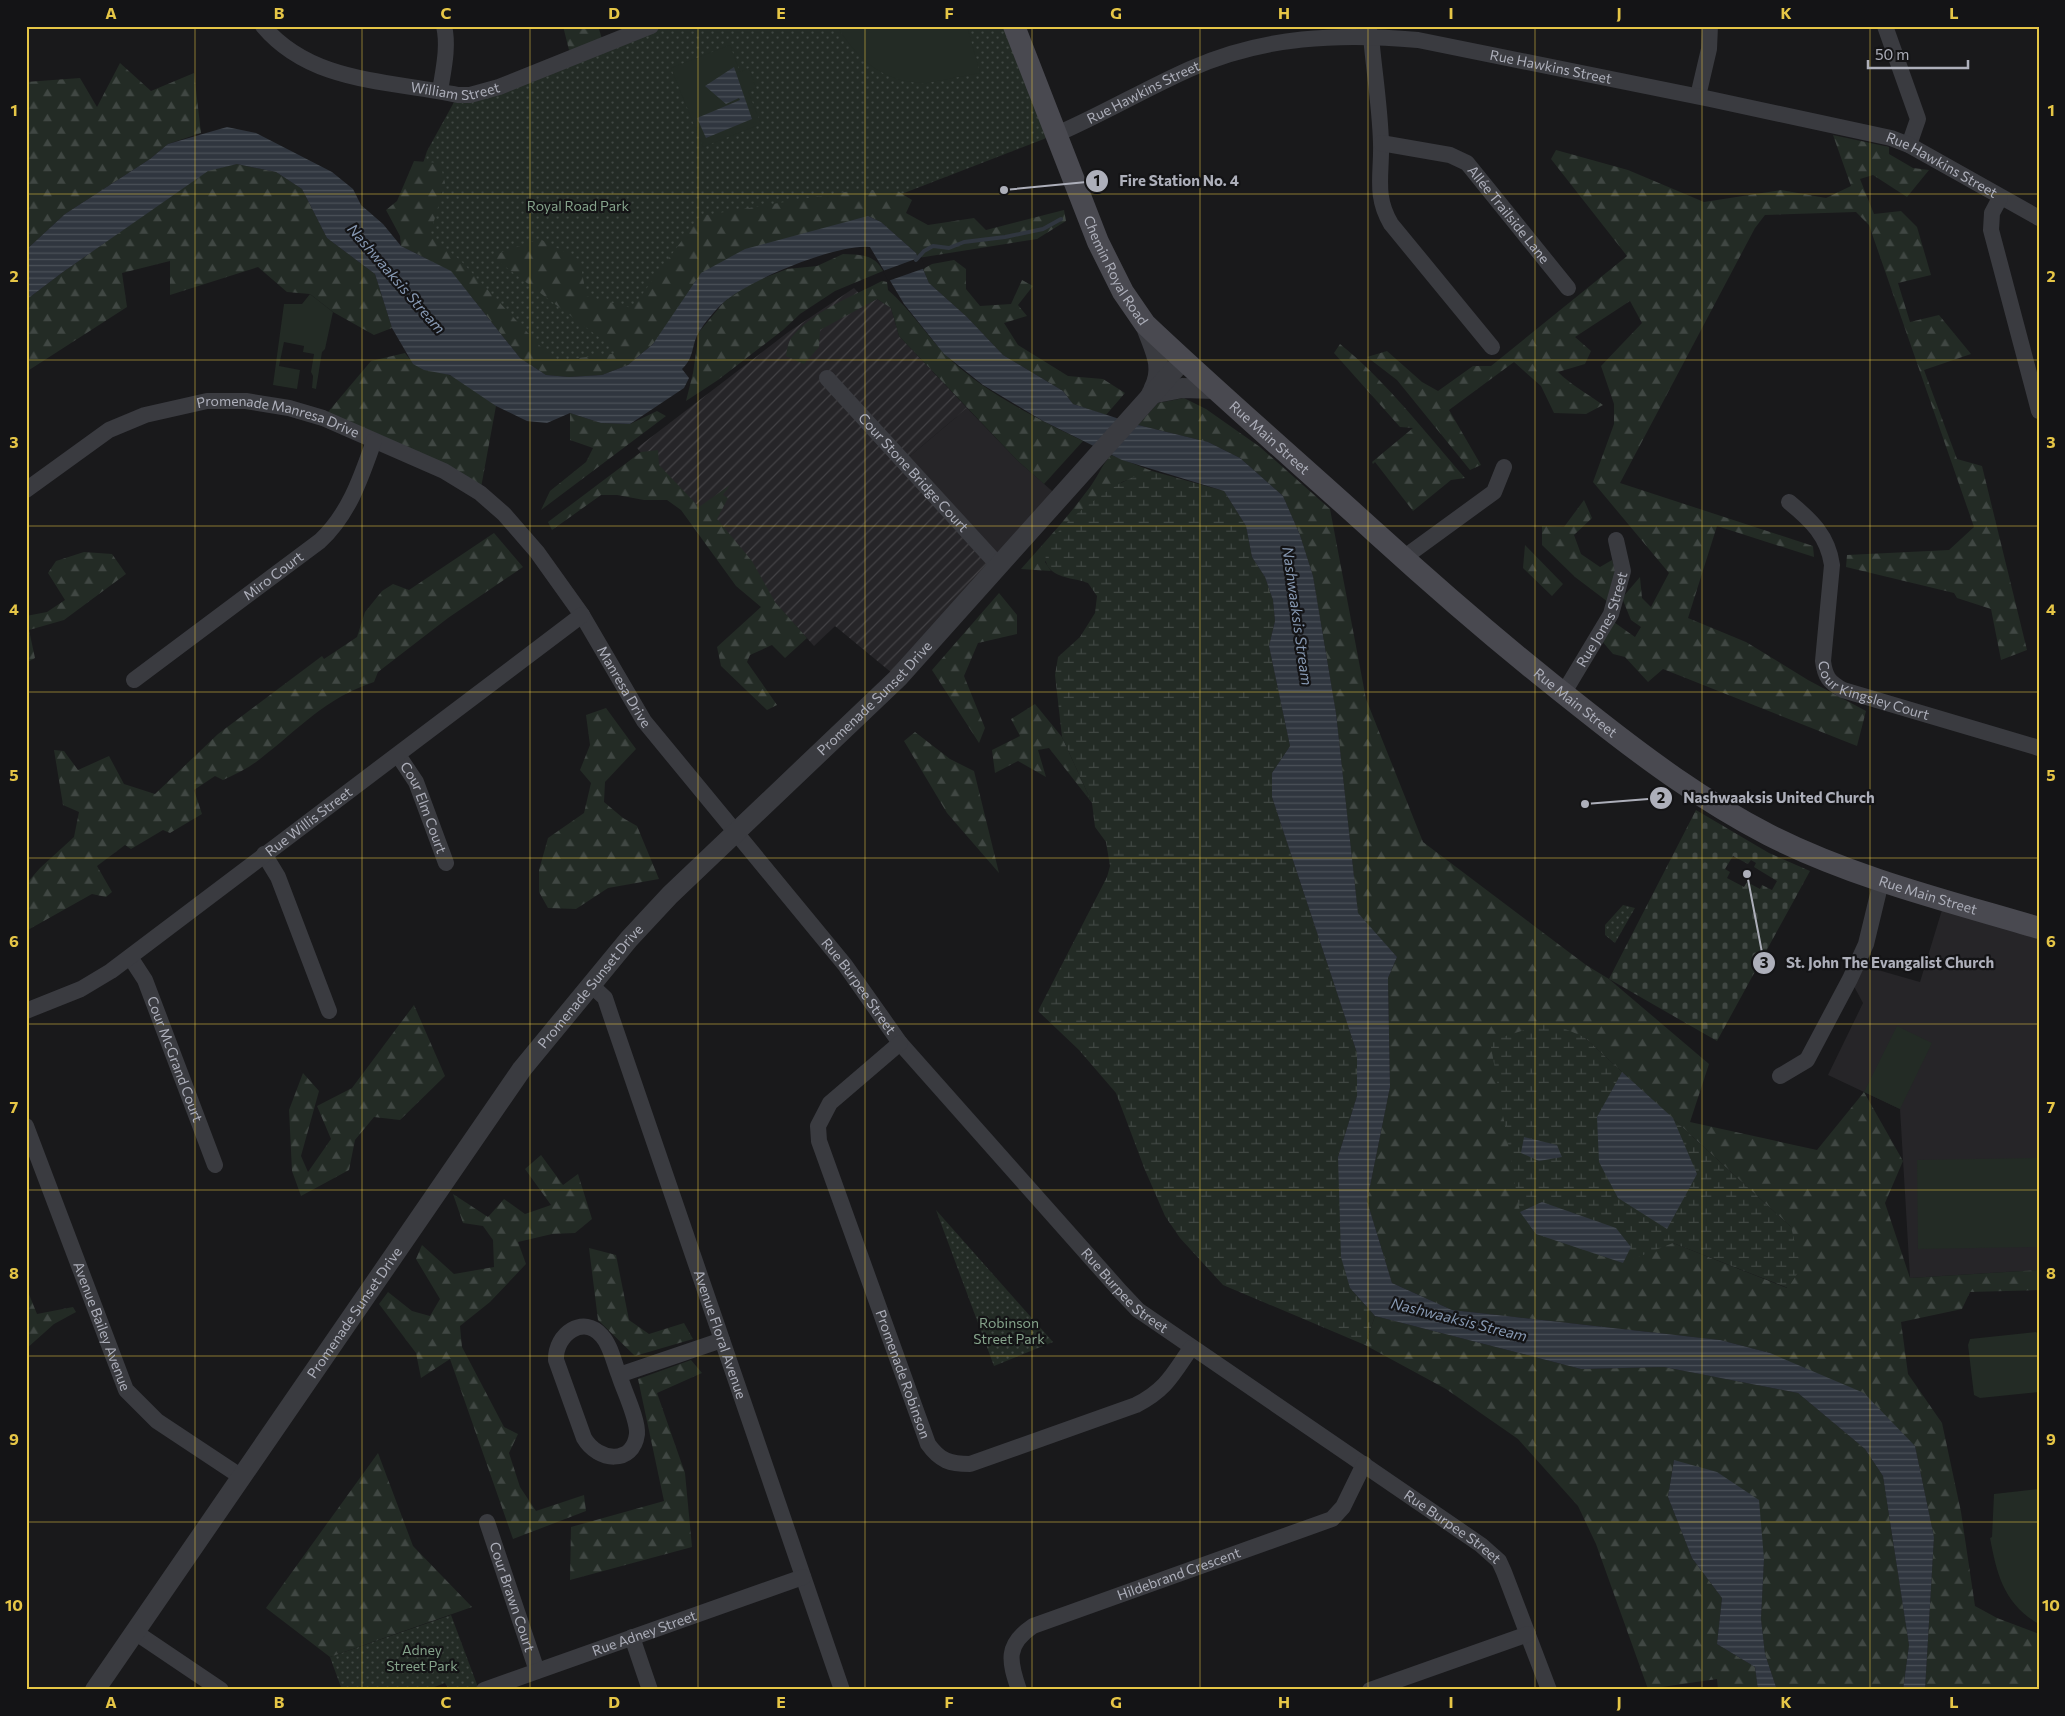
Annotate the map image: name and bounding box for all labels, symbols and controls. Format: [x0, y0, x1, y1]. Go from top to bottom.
text: A [105, 3, 117, 22]
text: B [274, 3, 285, 22]
text: C [441, 3, 452, 22]
text: D [608, 3, 620, 22]
text: E [776, 3, 786, 22]
text: F [944, 3, 954, 22]
text: G [1110, 3, 1122, 22]
text: H [1278, 3, 1290, 22]
text: I [1448, 3, 1454, 22]
text: J [1616, 3, 1622, 22]
text: K [1780, 3, 1792, 22]
text: L [1949, 3, 1959, 22]
scale bar [1868, 38, 1968, 70]
text: 50 m [1875, 45, 1909, 63]
street label: Rue Hawkins Street [1488, 46, 1614, 87]
street label: Rue Hawkins Street [1084, 57, 1203, 127]
street label: William Street [410, 78, 502, 103]
text: 1 [10, 100, 18, 119]
text: 1 [2047, 100, 2055, 119]
street label: Rue Hawkins Street [1884, 128, 2001, 201]
street label: Allée Trailside Lane [1464, 162, 1554, 267]
callout: Fire Station No. 4 [1084, 166, 1249, 196]
text: 1 [1094, 171, 1100, 189]
text: Fire Station No. 4 [1119, 171, 1239, 189]
park label: Royal Road Park [527, 197, 630, 214]
street label: Chemin Royal Road [1080, 213, 1152, 328]
water label: Nashwaaksis Stream [344, 220, 449, 337]
text: 2 [9, 266, 19, 285]
text: 2 [2046, 266, 2056, 285]
street label: Promenade Manresa Drive [195, 392, 362, 441]
street label: Rue Main Street [1226, 397, 1314, 478]
street label: Cour Stone Bridge Court [855, 409, 973, 535]
text: 3 [9, 432, 19, 451]
text: 3 [2046, 432, 2056, 451]
water label: Nashwaaksis Stream [1279, 545, 1317, 686]
street label: Miro Court [240, 547, 307, 603]
street label: Rue Jones Street [1572, 569, 1630, 670]
text: 4 [9, 599, 19, 618]
text: 4 [2046, 599, 2056, 618]
street label: Promenade Sunset Drive [813, 637, 935, 759]
street label: Manresa Drive [594, 643, 655, 731]
street label: Cour Kingsley Court [1815, 659, 1932, 723]
street label: Rue Main Street [1531, 664, 1621, 741]
street label: Cour Elm Court [397, 758, 451, 856]
text: 5 [9, 765, 19, 784]
text: 5 [2046, 765, 2056, 784]
street label: Rue Willis Street [262, 783, 355, 859]
callout: Nashwaaksis United Church [1649, 783, 1885, 813]
text: 2 [1657, 788, 1665, 806]
text: Nashwaaksis United Church [1683, 788, 1875, 806]
street label: Rue Main Street [1877, 872, 1979, 918]
street label: Promenade Sunset Drive [534, 921, 646, 1051]
text: 6 [9, 931, 19, 950]
text: 6 [2046, 931, 2056, 950]
street label: Rue Burpee Street [818, 934, 900, 1037]
callout: St. John The Evangalist Church [1751, 948, 2004, 978]
text: 3 [1760, 953, 1769, 971]
text: St. John The Evangalist Church [1786, 953, 1994, 971]
street label: Cour McGrand Court [144, 994, 207, 1125]
text: 7 [10, 1097, 19, 1116]
text: 7 [2047, 1097, 2056, 1116]
street label: Promenade Sunset Drive [303, 1243, 405, 1381]
street label: Rue Burpee Street [1078, 1244, 1172, 1336]
street label: Avenue Bailey Avenue [70, 1259, 134, 1393]
text: 8 [9, 1263, 19, 1282]
text: 8 [2046, 1263, 2056, 1282]
street label: Avenue Floral Avenue [691, 1268, 751, 1401]
water label: Nashwaaksis Stream [1389, 1293, 1529, 1345]
street label: Promenade Robinson [872, 1307, 934, 1441]
park label: Robinson Street Park [973, 1314, 1045, 1347]
text: 9 [9, 1429, 19, 1448]
text: 9 [2046, 1429, 2056, 1448]
street label: Rue Burpee Street [1401, 1486, 1505, 1567]
street label: Cour Brawn Court [486, 1540, 539, 1654]
street label: Hildebrand Crescent [1115, 1543, 1243, 1603]
text: 10 [5, 1595, 23, 1614]
text: 10 [2042, 1595, 2060, 1614]
street label: Rue Adney Street [590, 1606, 699, 1659]
park label: Adney Street Park [386, 1641, 458, 1674]
text: A [105, 1692, 117, 1711]
text: B [274, 1692, 285, 1711]
text: C [441, 1692, 452, 1711]
text: D [608, 1692, 620, 1711]
text: E [776, 1692, 786, 1711]
text: F [944, 1692, 954, 1711]
text: G [1110, 1692, 1122, 1711]
text: H [1278, 1692, 1290, 1711]
text: I [1448, 1692, 1454, 1711]
text: J [1616, 1692, 1622, 1711]
text: K [1780, 1692, 1792, 1711]
text: L [1949, 1692, 1959, 1711]

